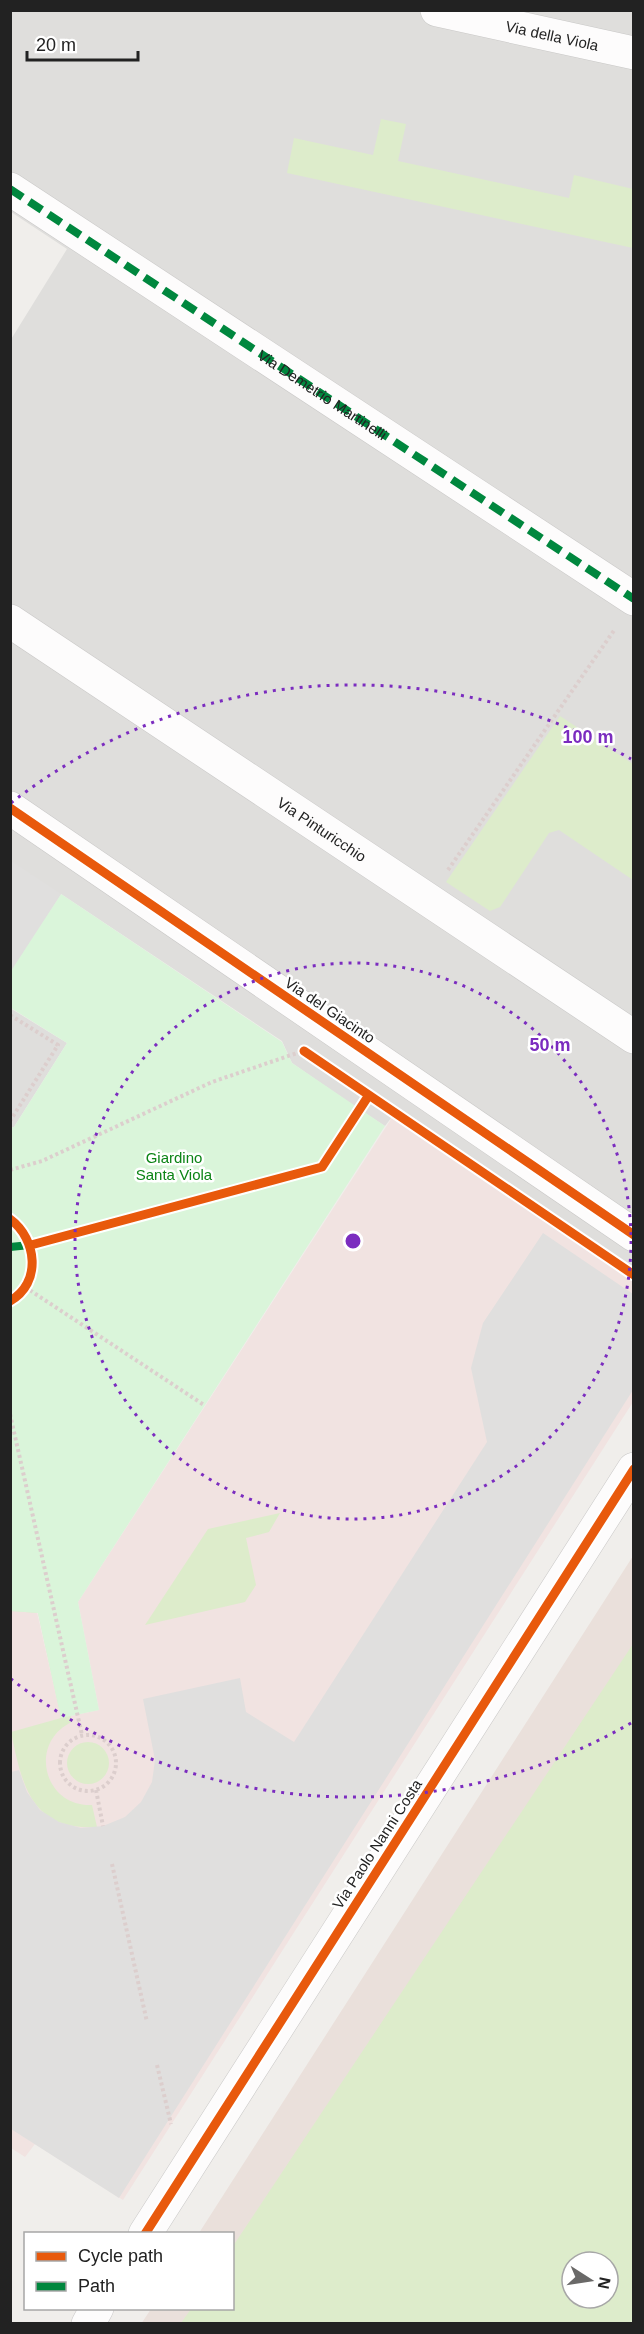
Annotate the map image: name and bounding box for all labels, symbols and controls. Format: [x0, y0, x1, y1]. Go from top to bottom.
street label: Via della Viola [504, 17, 601, 54]
scale bar [27, 24, 138, 62]
text: 20 m [36, 35, 76, 55]
street label: Via Demetrio Martinelli [255, 346, 390, 443]
text: 100 m [562, 727, 614, 747]
street label: Via Pinturicchio [274, 793, 370, 865]
street label: Via del Giacinto [282, 974, 378, 1046]
text: 50 m [529, 1035, 571, 1055]
park label: Giardino Santa Viola [136, 1149, 213, 1183]
centre of rings [343, 1231, 363, 1251]
street label: Via Paolo Nanni Costa [329, 1776, 426, 1912]
legend [24, 2232, 234, 2310]
text: Cycle path [78, 2246, 163, 2266]
north arrow [560, 2250, 620, 2310]
text: Path [78, 2276, 115, 2296]
text: N [595, 2276, 614, 2290]

